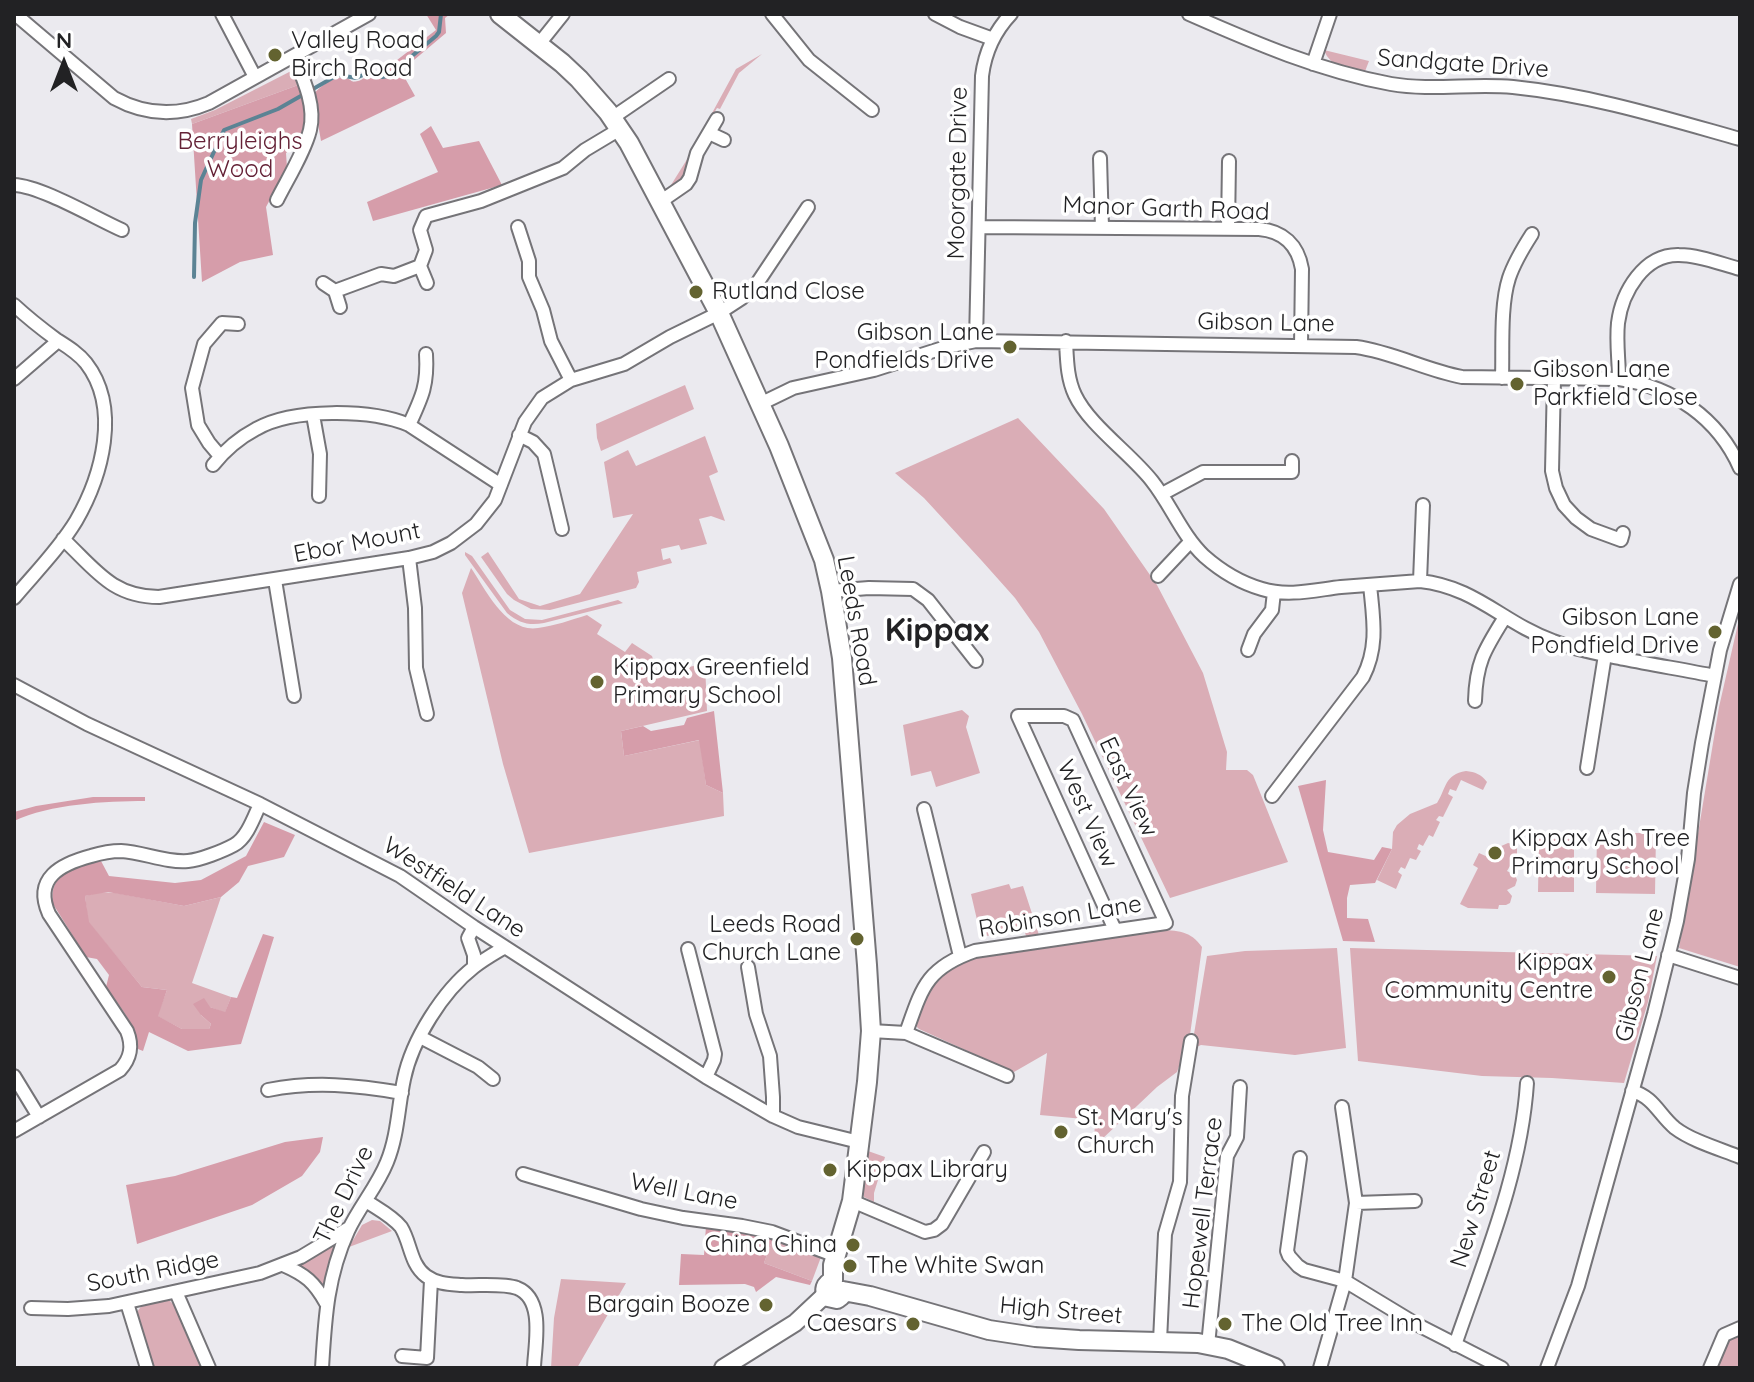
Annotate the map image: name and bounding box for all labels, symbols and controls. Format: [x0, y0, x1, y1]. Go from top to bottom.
north arrow [24, 24, 104, 104]
text: N [56, 26, 72, 54]
place label: Valley Road Birch Road [291, 27, 425, 83]
street label: Sandgate Drive [1376, 44, 1550, 84]
marker: Valley Road Birch Road [266, 46, 284, 64]
street label: Moorgate Drive [942, 86, 974, 260]
park label: Berryleighs Wood [177, 128, 303, 184]
street label: Manor Garth Road [1062, 191, 1270, 227]
place label: Rutland Close [712, 278, 865, 306]
marker: Rutland Close [687, 283, 705, 301]
street label: Gibson Lane [1197, 307, 1335, 339]
place label: Gibson Lane Pondfields Drive [814, 319, 994, 375]
marker: Gibson Lane Pondfields Drive [1001, 338, 1019, 356]
place label: Gibson Lane Parkfield Close [1533, 356, 1698, 412]
marker: Gibson Lane Parkfield Close [1508, 375, 1526, 393]
street label: Ebor Mount [291, 517, 423, 569]
street label: Leeds Road [830, 554, 882, 688]
place label: Gibson Lane Pondfield Drive [1531, 604, 1699, 660]
district label: Kippax [885, 612, 989, 650]
marker: Gibson Lane Pondfield Drive [1706, 623, 1724, 641]
place label: Kippax Greenfield Primary School [613, 654, 810, 710]
marker: Kippax Greenfield Primary School [588, 673, 606, 691]
street label: East View [1092, 733, 1164, 841]
street label: West View [1050, 756, 1124, 872]
place label: Kippax Ash Tree Primary School [1511, 825, 1690, 881]
street label: Westfield Lane [377, 831, 531, 945]
marker: Kippax Ash Tree Primary School [1486, 844, 1504, 862]
street label: Robinson Lane [976, 890, 1144, 944]
street label: Gibson Lane [1609, 905, 1671, 1045]
place label: Leeds Road Church Lane [702, 911, 841, 967]
marker: Leeds Road Church Lane [848, 930, 866, 948]
place label: Kippax Community Centre [1385, 949, 1593, 1005]
marker: Kippax Community Centre [1600, 968, 1618, 986]
place label: St. Mary's Church [1077, 1104, 1183, 1160]
street label: Hopewell Terrace [1177, 1115, 1229, 1311]
marker: St. Mary's Church [1052, 1123, 1070, 1141]
street label: The Drive [308, 1141, 380, 1249]
street label: New Street [1445, 1147, 1507, 1271]
place label: Kippax Library [846, 1156, 1008, 1184]
marker: Kippax Library [821, 1161, 839, 1179]
street label: Well Lane [628, 1167, 740, 1217]
place label: China China [705, 1231, 837, 1259]
marker: China China [844, 1236, 862, 1254]
street label: South Ridge [85, 1245, 221, 1299]
place label: The White Swan [866, 1252, 1044, 1280]
marker: The White Swan [841, 1257, 859, 1275]
place label: Bargain Booze [587, 1291, 750, 1319]
street label: High Street [998, 1291, 1124, 1331]
marker: Bargain Booze [757, 1296, 775, 1314]
place label: Caesars [807, 1310, 897, 1338]
place label: The Old Tree Inn [1241, 1310, 1423, 1338]
marker: Caesars [904, 1315, 922, 1333]
marker: The Old Tree Inn [1216, 1315, 1234, 1333]

